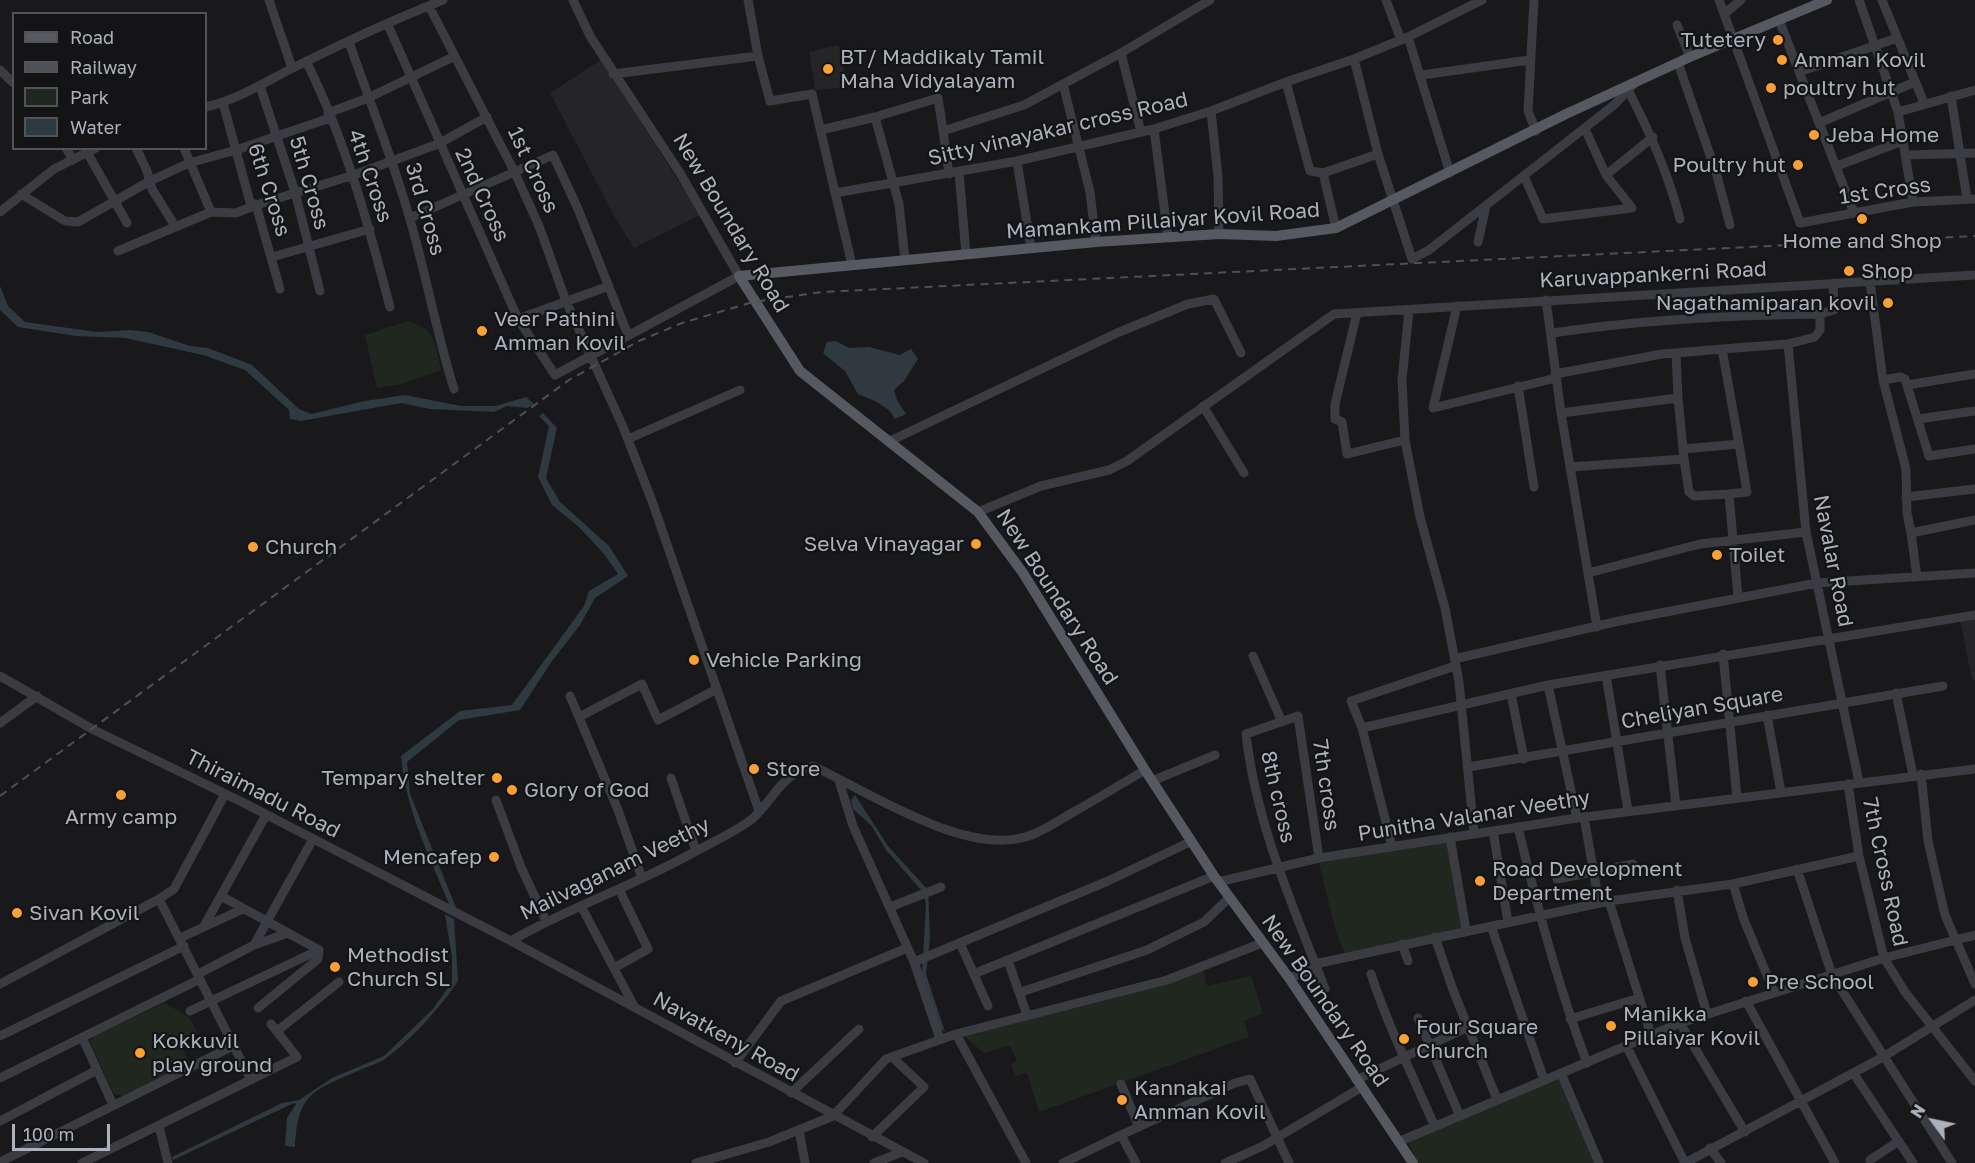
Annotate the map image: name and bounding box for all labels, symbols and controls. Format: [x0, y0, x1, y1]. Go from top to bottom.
legend [12, 12, 207, 150]
text: Road [70, 26, 114, 48]
place label: Tutetery [1680, 27, 1766, 53]
marker: Tutetery [1771, 33, 1785, 47]
place label: BT/ Maddikaly Tamil Maha Vidyalayam [840, 44, 1044, 94]
place label: Amman Kovil [1794, 47, 1926, 73]
marker: Amman Kovil [1775, 53, 1789, 67]
text: Railway [70, 56, 137, 78]
marker: BT/ Maddikaly Tamil Maha Vidyalayam [821, 62, 835, 76]
place label: poultry hut [1783, 75, 1896, 101]
marker: poultry hut [1764, 81, 1778, 95]
text: Park [70, 86, 109, 108]
street label: Sitty vinayakar cross Road [926, 87, 1190, 171]
text: Water [70, 116, 121, 138]
place label: Jeba Home [1826, 122, 1939, 148]
street label: 1st Cross [502, 123, 564, 217]
street label: 4th Cross [342, 126, 398, 226]
marker: Jeba Home [1807, 128, 1821, 142]
street label: New Boundary Road [668, 129, 794, 317]
street label: 5th Cross [284, 133, 334, 233]
street label: 6th Cross [242, 140, 296, 240]
street label: 2nd Cross [449, 144, 515, 246]
place label: Poultry hut [1673, 152, 1786, 178]
marker: Poultry hut [1791, 158, 1805, 172]
street label: 3rd Cross [400, 160, 450, 258]
street label: 1st Cross [1838, 172, 1932, 210]
street label: Mamankam Pillaiyar Kovil Road [1005, 197, 1321, 245]
marker: Home and Shop [1855, 212, 1869, 226]
place label: Home and Shop [1782, 228, 1942, 254]
street label: Karuvappankerni Road [1539, 256, 1767, 294]
place label: Shop [1861, 258, 1913, 284]
marker: Shop [1842, 264, 1856, 278]
place label: Nagathamiparan kovil [1656, 290, 1876, 316]
marker: Nagathamiparan kovil [1881, 296, 1895, 310]
place label: Veer Pathini Amman Kovil [494, 306, 626, 356]
marker: Veer Pathini Amman Kovil [475, 324, 489, 338]
street label: Navalar Road [1808, 493, 1858, 629]
street label: New Boundary Road [991, 504, 1123, 690]
place label: Selva Vinayagar [804, 531, 964, 557]
place label: Church [265, 534, 337, 560]
marker: Selva Vinayagar [969, 537, 983, 551]
marker: Church [246, 540, 260, 554]
place label: Toilet [1729, 542, 1785, 568]
marker: Toilet [1710, 548, 1724, 562]
place label: Vehicle Parking [706, 647, 862, 673]
marker: Vehicle Parking [687, 653, 701, 667]
street label: Cheliyan Square [1619, 681, 1785, 735]
street label: 7th cross [1307, 738, 1345, 832]
street label: Thiraimadu Road [182, 744, 344, 844]
street label: 8th cross [1255, 749, 1301, 845]
place label: Store [766, 756, 820, 782]
marker: Store [747, 762, 761, 776]
place label: Tempary shelter [321, 765, 485, 791]
marker: Tempary shelter [490, 771, 504, 785]
place label: Glory of God [524, 777, 649, 803]
marker: Glory of God [505, 783, 519, 797]
street label: Punitha Valanar Veethy [1356, 785, 1592, 847]
marker: Army camp [114, 788, 128, 802]
street label: 7th Cross Road [1857, 795, 1913, 949]
place label: Army camp [65, 804, 177, 830]
street label: Mailvaganam Veethy [516, 812, 714, 926]
place label: Mencafep [383, 844, 482, 870]
marker: Mencafep [487, 850, 501, 864]
place label: Road Development Department [1492, 856, 1683, 906]
marker: Road Development Department [1473, 874, 1487, 888]
place label: Sivan Kovil [29, 900, 140, 926]
marker: Sivan Kovil [10, 906, 24, 920]
street label: New Boundary Road [1256, 910, 1394, 1092]
place label: Methodist Church SL [347, 942, 450, 992]
marker: Methodist Church SL [328, 960, 342, 974]
place label: Pre School [1765, 969, 1874, 995]
marker: Pre School [1746, 975, 1760, 989]
street label: Navatkeny Road [649, 986, 803, 1088]
place label: Manikka Pillaiyar Kovil [1623, 1001, 1760, 1051]
place label: Four Square Church [1416, 1014, 1538, 1064]
marker: Manikka Pillaiyar Kovil [1604, 1019, 1618, 1033]
place label: Kokkuvil play ground [152, 1028, 272, 1078]
marker: Four Square Church [1397, 1032, 1411, 1046]
marker: Kokkuvil play ground [133, 1046, 147, 1060]
place label: Kannakai Amman Kovil [1134, 1075, 1266, 1125]
north arrow [1903, 1091, 1963, 1151]
marker: Kannakai Amman Kovil [1115, 1093, 1129, 1107]
text: N [1906, 1101, 1930, 1122]
scale bar [15, 1112, 112, 1150]
text: 100 m [23, 1123, 74, 1145]

